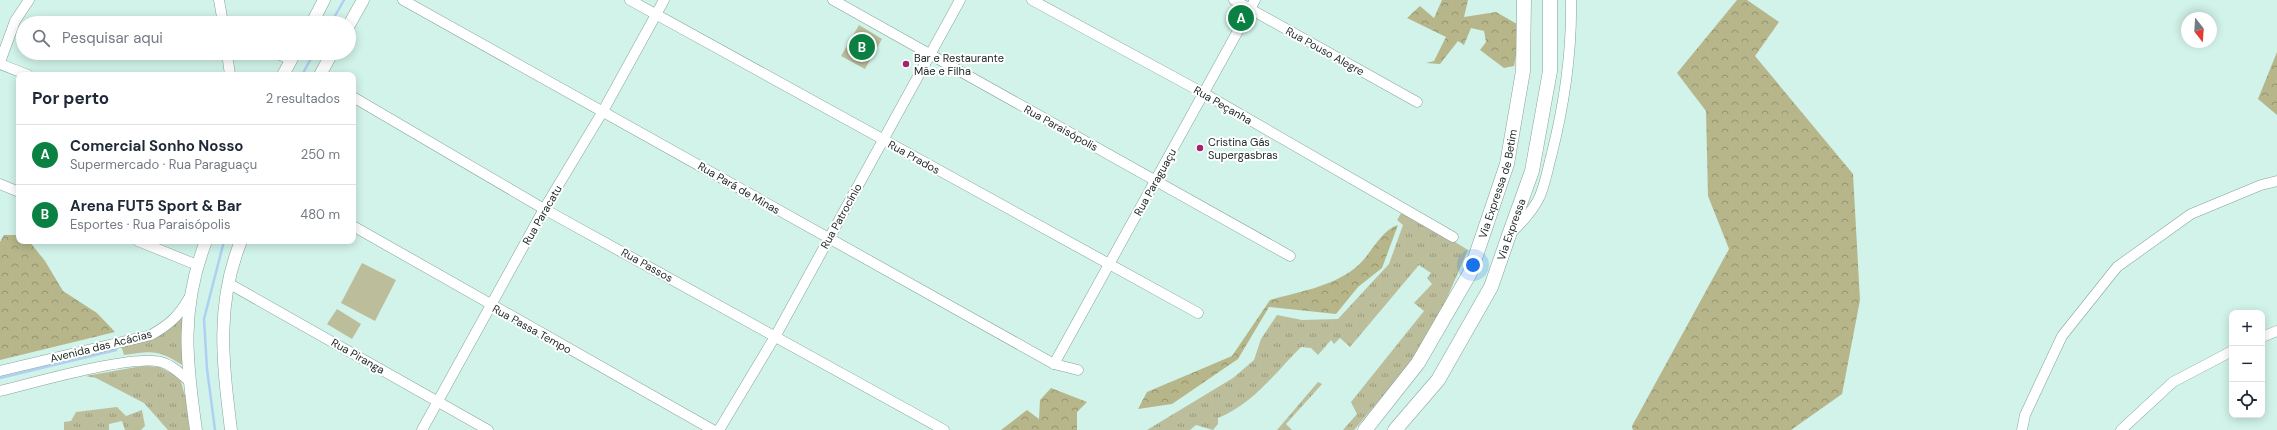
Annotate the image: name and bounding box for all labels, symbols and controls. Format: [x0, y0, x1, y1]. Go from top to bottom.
pin: A [1228, 3, 1254, 33]
north arrow [2181, 12, 2217, 48]
search box [16, 16, 356, 60]
street label: Rua Pouso Alegre [1283, 24, 1367, 78]
icon: search [30, 27, 52, 49]
text: Pesquisar aqui [62, 28, 163, 48]
pin: B [849, 32, 875, 62]
place label: Bar e Restaurante Mãe e Filha [914, 51, 1004, 78]
marker: Bar e Restaurante Mãe e Filha [901, 59, 911, 69]
street label: Rua Peçanha [1191, 83, 1255, 127]
text: Por perto [32, 87, 109, 109]
text: 2 resultados [266, 90, 340, 107]
street label: Rua Paraisópolis [1021, 102, 1101, 154]
street label: Via Expressa de Betim [1475, 128, 1519, 240]
place label: Cristina Gás Supergasbras [1208, 135, 1278, 162]
text: Comercial Sonho Nosso [70, 136, 244, 156]
street label: Rua Prados [886, 137, 942, 177]
marker: Cristina Gás Supergasbras [1195, 143, 1205, 153]
text: A [40, 146, 50, 163]
text: 250 m [301, 146, 340, 163]
street label: Rua Paraguaçu [1131, 146, 1179, 218]
text: Supermercado · Rua Paraguaçu [70, 156, 257, 173]
street label: Rua Pará de Minas [695, 159, 783, 217]
street label: Rua Patrocínio [817, 181, 865, 251]
street label: Rua Paracatu [519, 183, 565, 247]
text: Arena FUT5 Sport & Bar [70, 196, 242, 216]
street label: Via Expressa [1494, 196, 1528, 262]
text: B [41, 206, 49, 223]
text: 480 m [300, 206, 340, 223]
text: Esportes · Rua Paraisópolis [70, 216, 231, 233]
street label: Rua Passos [619, 245, 675, 285]
your location [1463, 255, 1483, 275]
street label: Rua Passa Tempo [490, 301, 574, 357]
map controls [2229, 310, 2265, 418]
button: + [2229, 310, 2265, 346]
street label: Avenida das Acácias [49, 327, 153, 365]
street label: Rua Piranga [329, 335, 387, 377]
button: − [2229, 346, 2265, 382]
button: locate [2229, 382, 2265, 418]

